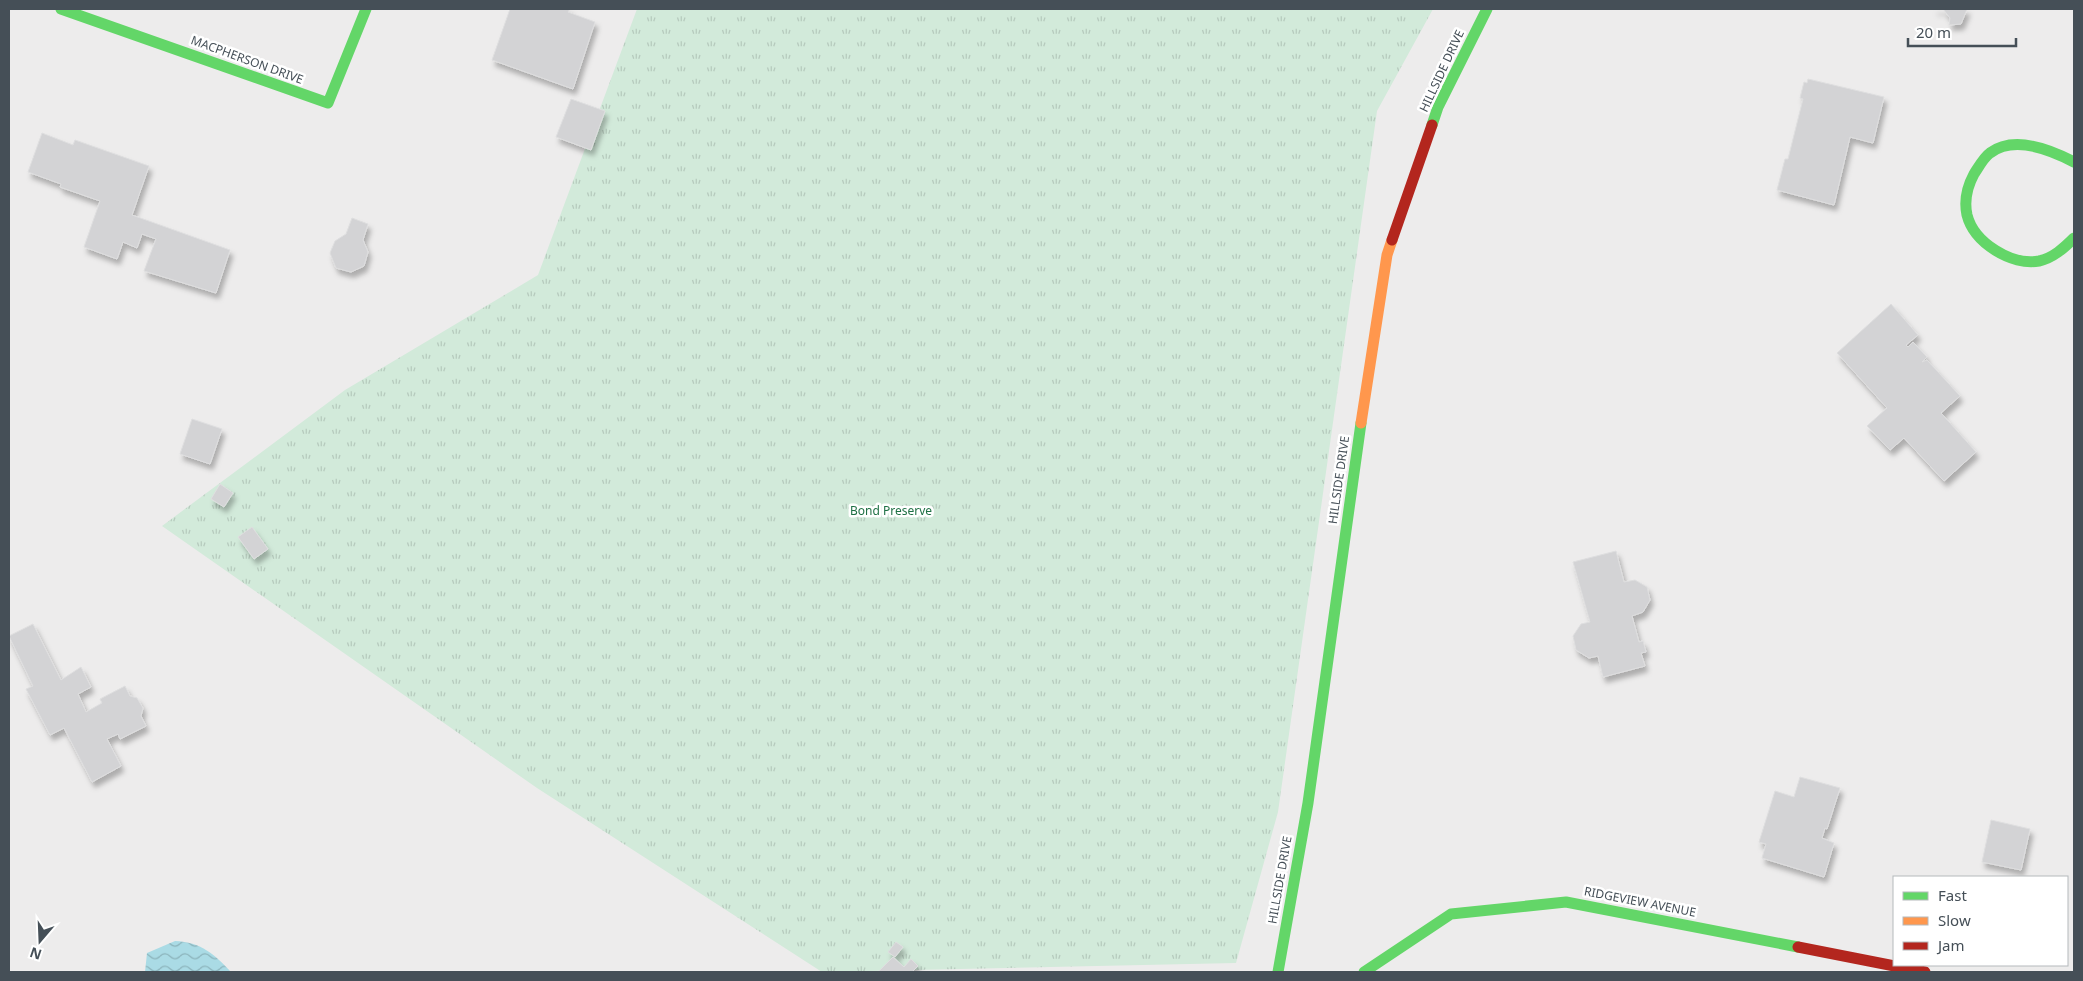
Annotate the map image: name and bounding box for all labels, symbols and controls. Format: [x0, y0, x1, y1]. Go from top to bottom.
scale bar [1908, 15, 2016, 47]
text: 20 m [1916, 22, 1951, 42]
street label: HILLSIDE DRIVE [1415, 27, 1468, 115]
street label: MACPHERSON DRIVE [189, 31, 306, 88]
street label: HILLSIDE DRIVE [1324, 435, 1353, 525]
park label: Bond Preserve [850, 502, 932, 519]
street label: HILLSIDE DRIVE [1263, 835, 1296, 925]
legend [1893, 876, 2068, 966]
street label: RIDGEVIEW AVENUE [1583, 882, 1697, 921]
text: Fast [1938, 885, 1967, 905]
text: Slow [1938, 910, 1971, 930]
north arrow [15, 916, 65, 966]
text: Jam [1936, 935, 1965, 955]
text: N [27, 943, 44, 965]

